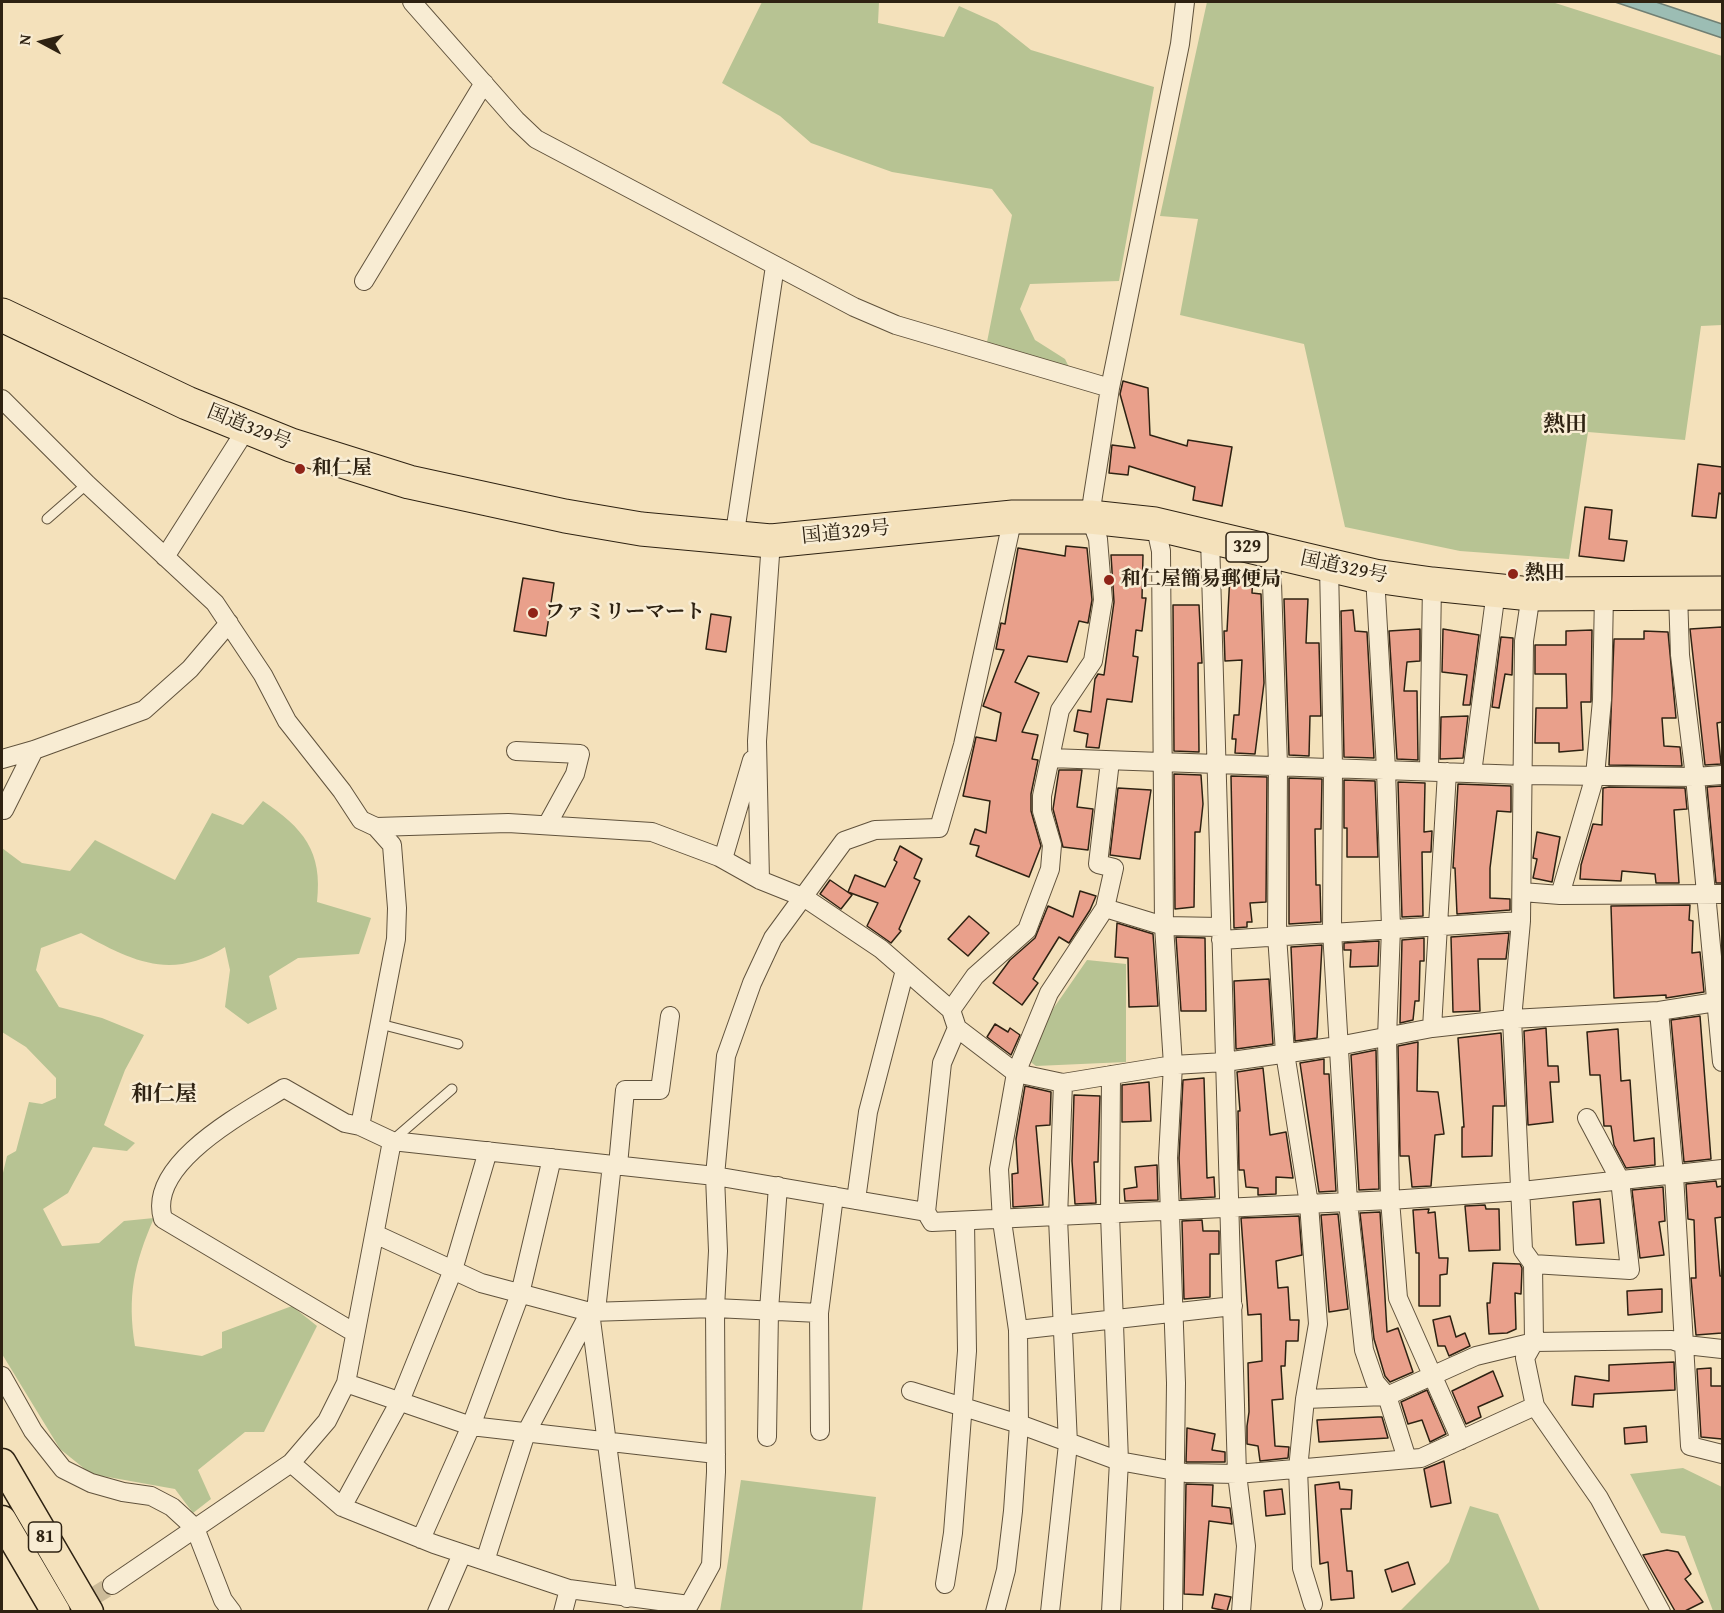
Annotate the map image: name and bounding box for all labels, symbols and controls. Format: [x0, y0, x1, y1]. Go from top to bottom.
north arrow [12, 12, 72, 72]
text: N [12, 33, 37, 47]
street label: 国道329号 [203, 400, 295, 456]
district label: 熱田 [1543, 412, 1587, 438]
place label: 和仁屋 [312, 457, 372, 481]
marker: 和仁屋 [293, 462, 307, 476]
street label: 国道329号 [801, 516, 891, 550]
road number: 329 [1226, 532, 1268, 562]
street label: 国道329号 [1298, 547, 1390, 589]
place label: 熱田 [1525, 562, 1565, 586]
marker: 熱田 [1506, 567, 1520, 581]
place label: 和仁屋簡易郵便局 [1121, 568, 1281, 592]
marker: 和仁屋簡易郵便局 [1102, 573, 1116, 587]
place label: ファミリーマート [545, 601, 705, 625]
marker: ファミリーマート [526, 606, 540, 620]
district label: 和仁屋 [131, 1082, 197, 1108]
road number: 81 [28, 1522, 62, 1552]

